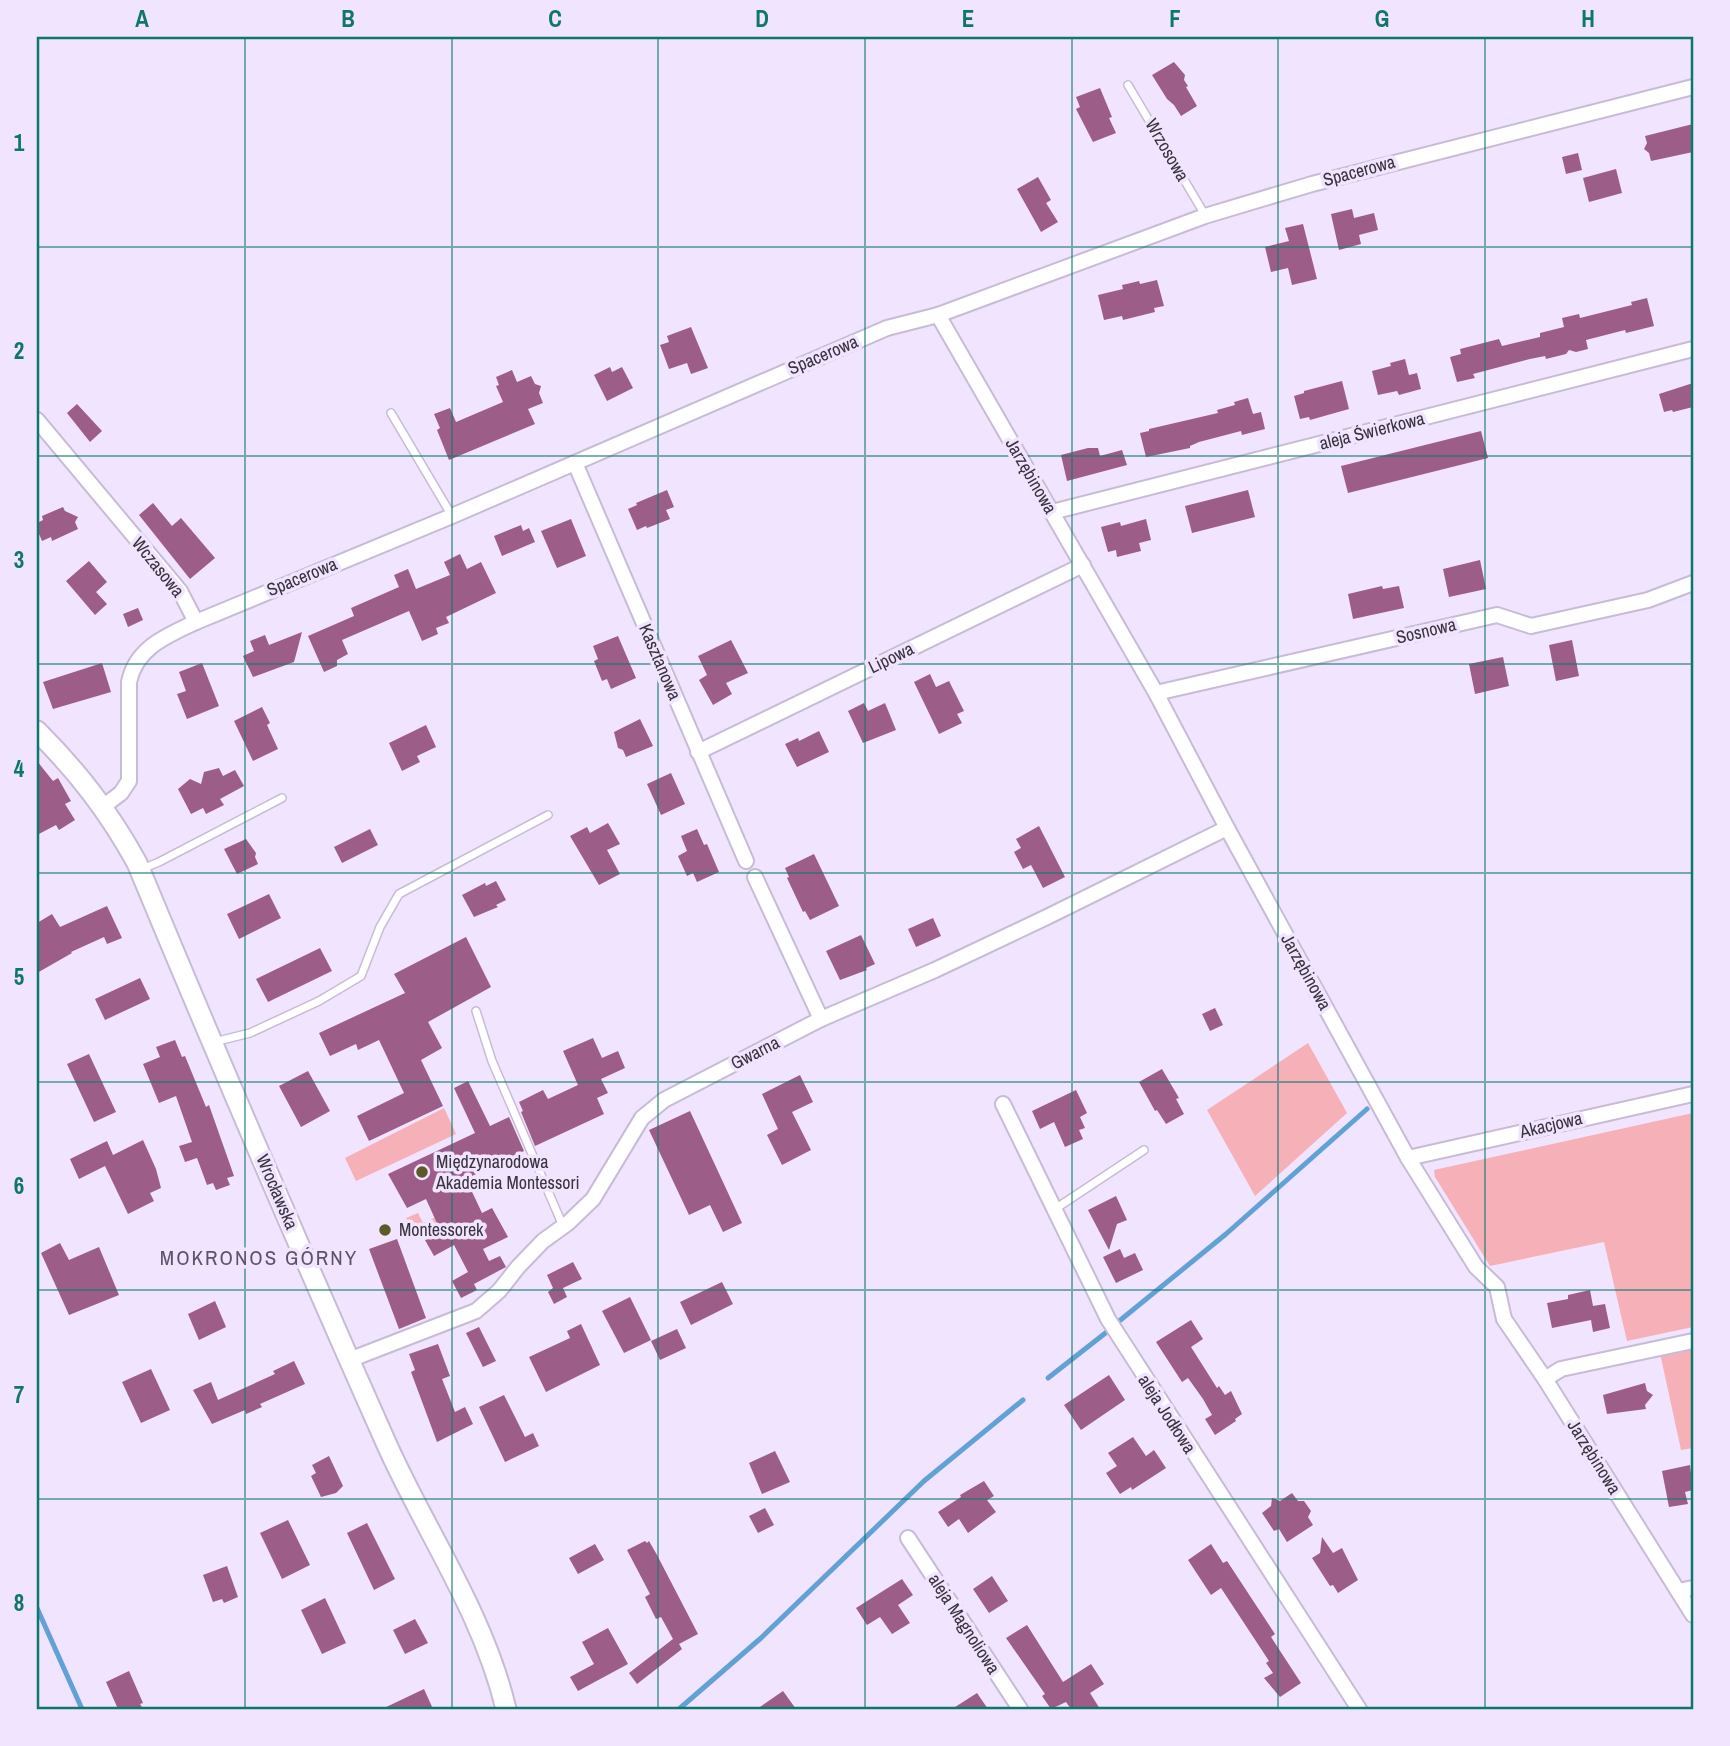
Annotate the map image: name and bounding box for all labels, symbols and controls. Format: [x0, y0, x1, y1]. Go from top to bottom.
text: A [135, 3, 149, 34]
text: B [341, 3, 355, 34]
text: C [548, 3, 562, 34]
text: D [755, 3, 769, 34]
text: E [962, 3, 974, 34]
text: F [1169, 3, 1181, 34]
text: G [1375, 3, 1389, 34]
text: H [1581, 3, 1595, 34]
street label: Wrzosowa [1139, 114, 1195, 186]
text: 1 [14, 127, 25, 158]
street label: Spacerowa [1320, 149, 1398, 192]
street label: Spacerowa [784, 329, 862, 380]
text: 2 [14, 335, 24, 366]
street label: aleja Świerkowa [1317, 405, 1427, 456]
street label: Jarzębinowa [1000, 433, 1063, 518]
street label: Wczasowa [126, 531, 190, 602]
text: 3 [14, 544, 24, 575]
street label: Spacerowa [263, 551, 341, 602]
street label: Sosnowa [1393, 612, 1458, 650]
street label: Kasztanowa [633, 620, 688, 704]
street label: Lipowa [864, 636, 918, 679]
text: 4 [14, 753, 25, 784]
street label: Jarzębinowa [1275, 929, 1338, 1014]
text: 5 [14, 961, 24, 992]
street label: Gwarna [726, 1030, 783, 1075]
street label: Akacjowa [1516, 1105, 1584, 1144]
place label: Międzynarodowa Akademia Montessori [435, 1149, 580, 1195]
street label: Wrocławska [250, 1150, 304, 1233]
marker: Międzynarodowa Akademia Montessori [414, 1164, 430, 1180]
text: 6 [14, 1170, 24, 1201]
place label: Montessorek [399, 1217, 484, 1242]
marker: Montessorek [377, 1222, 393, 1238]
district label: MOKRONOS GÓRNY [160, 1243, 358, 1272]
street label: aleja Jodłowa [1133, 1369, 1202, 1458]
text: 7 [14, 1379, 24, 1410]
street label: Jarzębinowa [1562, 1415, 1627, 1499]
street label: aleja Magnoliowa [923, 1569, 1006, 1679]
text: 8 [14, 1587, 24, 1618]

